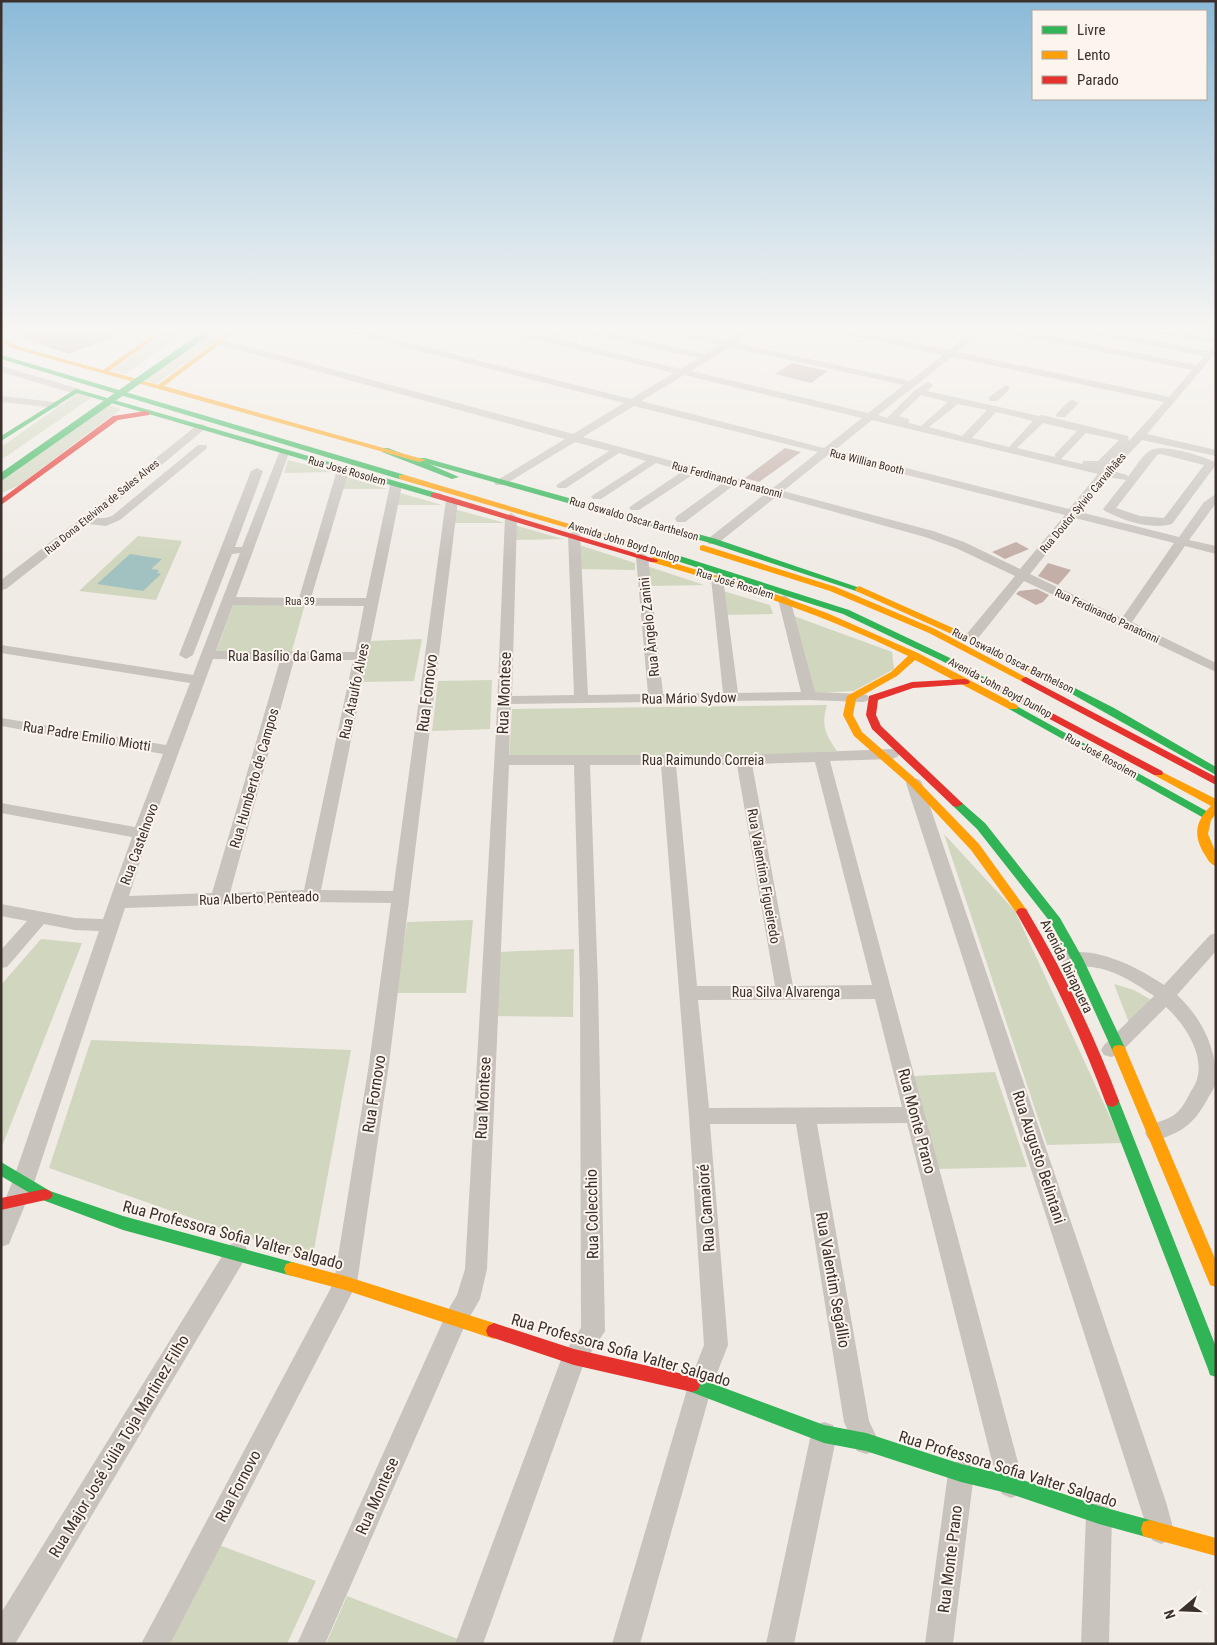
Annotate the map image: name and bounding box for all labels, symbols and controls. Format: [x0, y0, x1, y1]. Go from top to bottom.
legend [1032, 10, 1207, 100]
text: Livre [1077, 21, 1105, 39]
text: Lento [1077, 46, 1110, 64]
text: Parado [1077, 71, 1119, 89]
street label: Rua Willian Booth [828, 446, 906, 478]
street label: Rua Doutor Sylvio Carvalhães [1037, 450, 1129, 556]
street label: Rua José Rosolem [307, 454, 387, 488]
street label: Rua Dona Etelvina de Sales Alves [42, 457, 162, 557]
street label: Rua Ferdinando Panatonni [670, 459, 784, 501]
street label: Rua Oswaldo Oscar Barthelson [568, 494, 700, 544]
street label: Avenida John Boyd Dunlop [567, 519, 681, 565]
street label: Rua José Rosolem [695, 566, 775, 602]
street label: Rua Ângelo Zanini [635, 576, 662, 678]
street label: Rua Ferdinando Panatonni [1053, 586, 1161, 646]
street label: Rua 39 [285, 595, 315, 608]
street label: Rua Oswaldo Oscar Barthelson [950, 626, 1076, 696]
street label: Rua Ataulfo Alves [336, 642, 372, 740]
street label: Rua Basílio da Gama [228, 648, 342, 664]
street label: Rua Montese [493, 651, 515, 735]
street label: Rua Fornovo [413, 653, 441, 733]
street label: Avenida John Boyd Dunlop [946, 655, 1054, 721]
street label: Rua Mário Sydow [641, 689, 737, 707]
street label: Rua Humberto de Campos [226, 706, 282, 850]
street label: Rua Padre Emilio Miotti [22, 718, 152, 754]
street label: Rua José Rosolem [1063, 731, 1139, 781]
street label: Rua Raimundo Correia [642, 752, 764, 768]
street label: Rua Castelnovo [117, 801, 161, 887]
street label: Rua Valentina Figueiredo [744, 807, 784, 945]
street label: Rua Alberto Penteado [199, 888, 319, 908]
street label: Avenida Ibirapuera [1037, 917, 1097, 1015]
street label: Rua Silva Alvarenga [732, 984, 840, 1000]
street label: Rua Fornovo [358, 1054, 390, 1134]
street label: Rua Montese [471, 1056, 495, 1140]
street label: Rua Monte Prano [894, 1066, 940, 1176]
street label: Rua Augusto Belintani [1009, 1088, 1069, 1226]
street label: Rua Camaioré [693, 1163, 719, 1253]
street label: Rua Colecchio [582, 1169, 602, 1259]
street label: Rua Professora Sofia Valter Salgado [121, 1196, 345, 1274]
street label: Rua Valentim Segállio [812, 1211, 854, 1349]
street label: Rua Professora Sofia Valter Salgado [509, 1310, 733, 1390]
street label: Rua Major José Júlia Toja Martinez Filho [45, 1331, 193, 1561]
street label: Rua Professora Sofia Valter Salgado [896, 1427, 1120, 1511]
street label: Rua Fornovo [211, 1447, 265, 1525]
street label: Rua Montese [352, 1454, 402, 1538]
street label: Rua Monte Prano [934, 1504, 966, 1614]
north arrow [1157, 1585, 1207, 1635]
text: N [1161, 1608, 1179, 1621]

